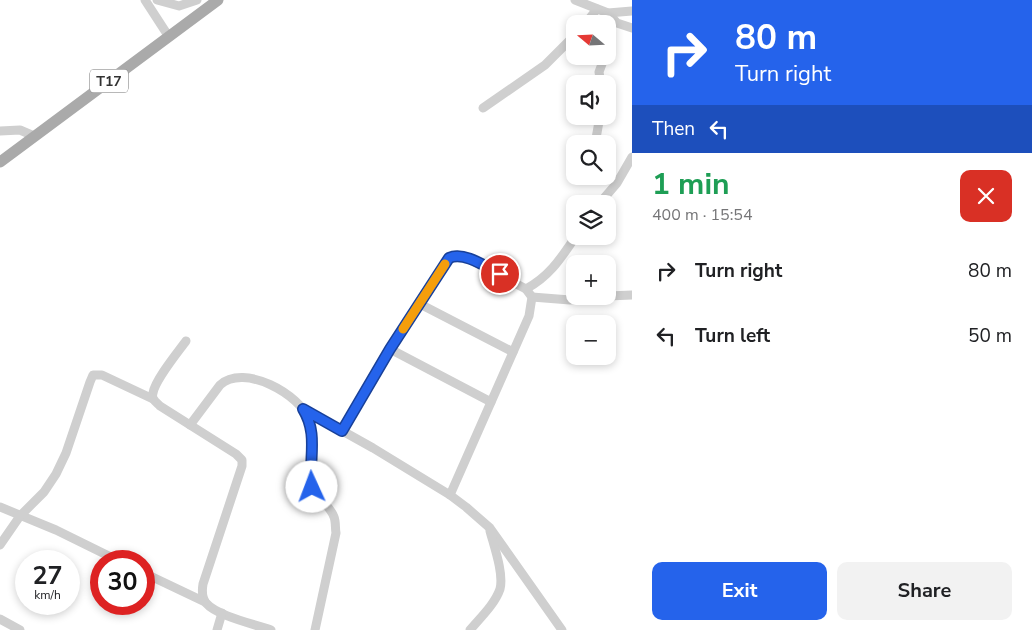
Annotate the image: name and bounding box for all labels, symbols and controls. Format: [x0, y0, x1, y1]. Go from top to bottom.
text: 80 m [735, 14, 817, 61]
north arrow [566, 15, 616, 65]
map controls [566, 15, 616, 365]
icon: right [652, 20, 717, 85]
text: Turn right [735, 59, 831, 89]
road number: T17 [90, 70, 128, 92]
button: sound [566, 75, 616, 125]
icon: left [705, 115, 733, 143]
text: Then [652, 116, 695, 142]
button: search [566, 135, 616, 185]
text: 1 min [652, 164, 730, 205]
button: close [960, 170, 1012, 222]
button: layers [566, 195, 616, 245]
text: 400 m · 15:54 [652, 204, 753, 226]
pin [479, 253, 521, 295]
button: + [566, 255, 616, 305]
icon: right [652, 257, 680, 285]
text: Turn right [695, 258, 782, 284]
text: 80 m [968, 258, 1012, 284]
icon: arrive [486, 260, 514, 288]
button: − [566, 315, 616, 365]
icon: left [652, 322, 680, 350]
text: Turn left [695, 323, 770, 349]
text: 50 m [968, 323, 1012, 349]
position arrow [285, 460, 337, 512]
speed limit sign: 30 [90, 550, 155, 615]
text: 27 [32, 559, 63, 593]
button: Exit [652, 562, 827, 620]
button: Share [837, 562, 1012, 620]
text: km/h [34, 587, 61, 603]

